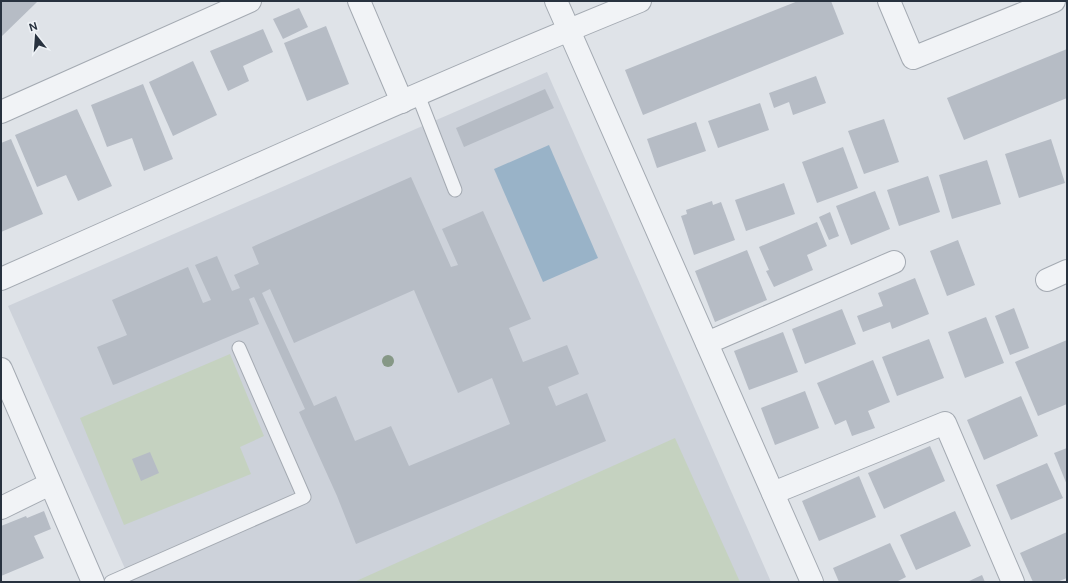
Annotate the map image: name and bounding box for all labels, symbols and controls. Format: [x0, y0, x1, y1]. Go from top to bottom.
north arrow [16, 16, 56, 56]
text: N [27, 19, 39, 34]

